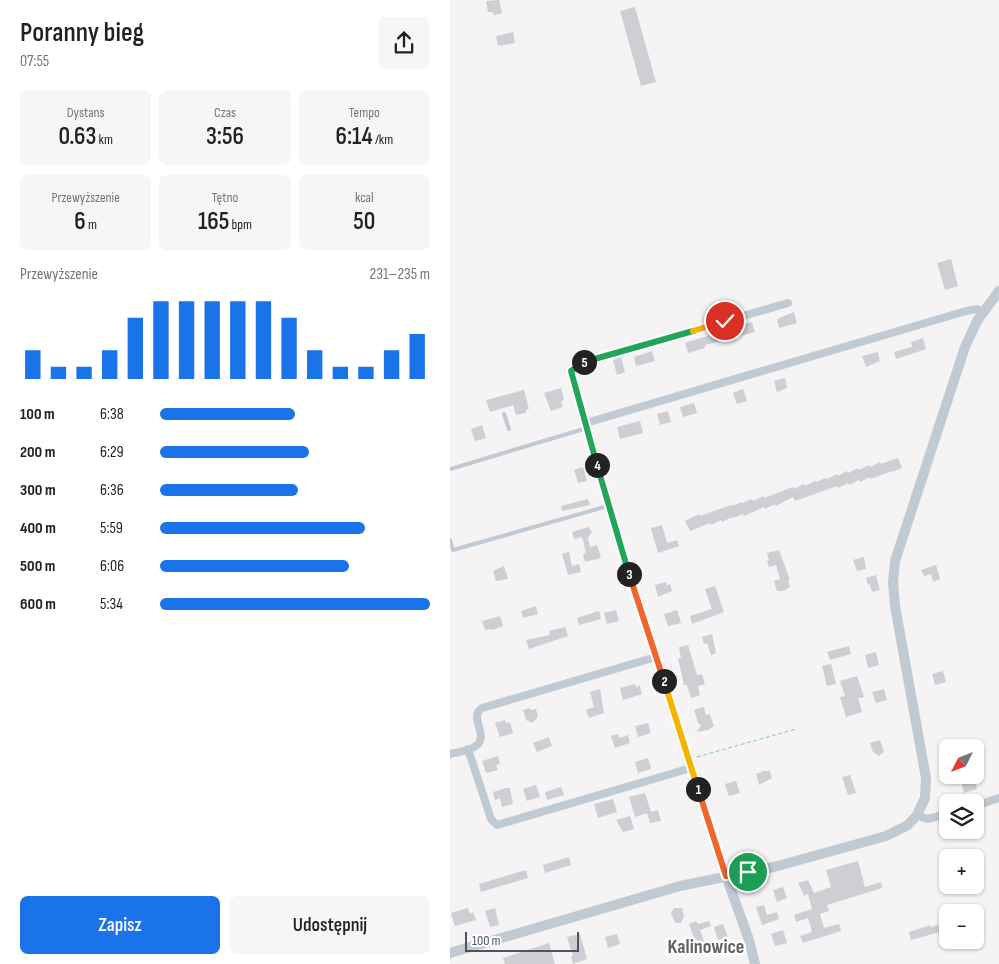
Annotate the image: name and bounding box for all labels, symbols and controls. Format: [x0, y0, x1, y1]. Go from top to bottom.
text: Poranny bieg [20, 16, 144, 49]
button: share [378, 17, 430, 69]
text: 07:55 [20, 52, 49, 71]
text: Dystans [67, 104, 105, 121]
text: Czas [214, 104, 236, 121]
text: Tempo [349, 104, 380, 121]
text: 0.63 [58, 121, 96, 152]
text: 3:56 [206, 121, 244, 152]
text: 6:14 [335, 121, 373, 152]
text: km [96, 131, 113, 148]
text: /km [373, 131, 393, 148]
text: Przewyższenie [52, 189, 120, 206]
text: Tętno [212, 189, 238, 206]
text: kcal [355, 189, 374, 206]
text: 6 [74, 206, 86, 237]
text: 165 [198, 206, 229, 237]
text: 50 [353, 206, 375, 237]
text: m [86, 216, 97, 233]
text: bpm [229, 216, 252, 233]
text: Przewyższenie [20, 265, 98, 284]
text: 231–235 m [370, 265, 430, 284]
pin [704, 300, 746, 342]
icon: check [711, 307, 739, 335]
pin: 5 [572, 350, 596, 374]
text: 5 [581, 354, 588, 371]
text: 100 m [20, 405, 55, 424]
text: 6:38 [100, 405, 124, 424]
text: 200 m [20, 443, 55, 462]
text: 6:29 [100, 443, 124, 462]
pin: 4 [584, 452, 610, 478]
text: 4 [594, 457, 601, 474]
text: 300 m [20, 481, 56, 500]
text: 6:36 [100, 481, 124, 500]
text: 400 m [20, 519, 56, 538]
text: 5:59 [100, 519, 123, 538]
text: 500 m [20, 557, 55, 576]
text: 6:06 [100, 557, 124, 576]
pin: 3 [616, 562, 642, 586]
text: 3 [626, 566, 633, 583]
text: 600 m [20, 595, 56, 614]
text: 5:34 [100, 595, 123, 614]
pin: 2 [652, 668, 676, 694]
text: 2 [661, 673, 668, 690]
north arrow [939, 739, 984, 784]
map controls [939, 739, 984, 949]
pin: 1 [686, 776, 710, 802]
text: 1 [696, 781, 701, 798]
button: layers [939, 794, 984, 839]
button: + [939, 849, 984, 894]
pin [727, 851, 769, 893]
icon: arrive [734, 858, 762, 886]
button: Zapisz [20, 896, 220, 954]
button: Udostępnij [230, 896, 430, 954]
button: − [939, 904, 984, 949]
scale bar [465, 929, 579, 952]
text: 100 m [472, 932, 501, 949]
district label: Kalinowice [668, 935, 744, 959]

